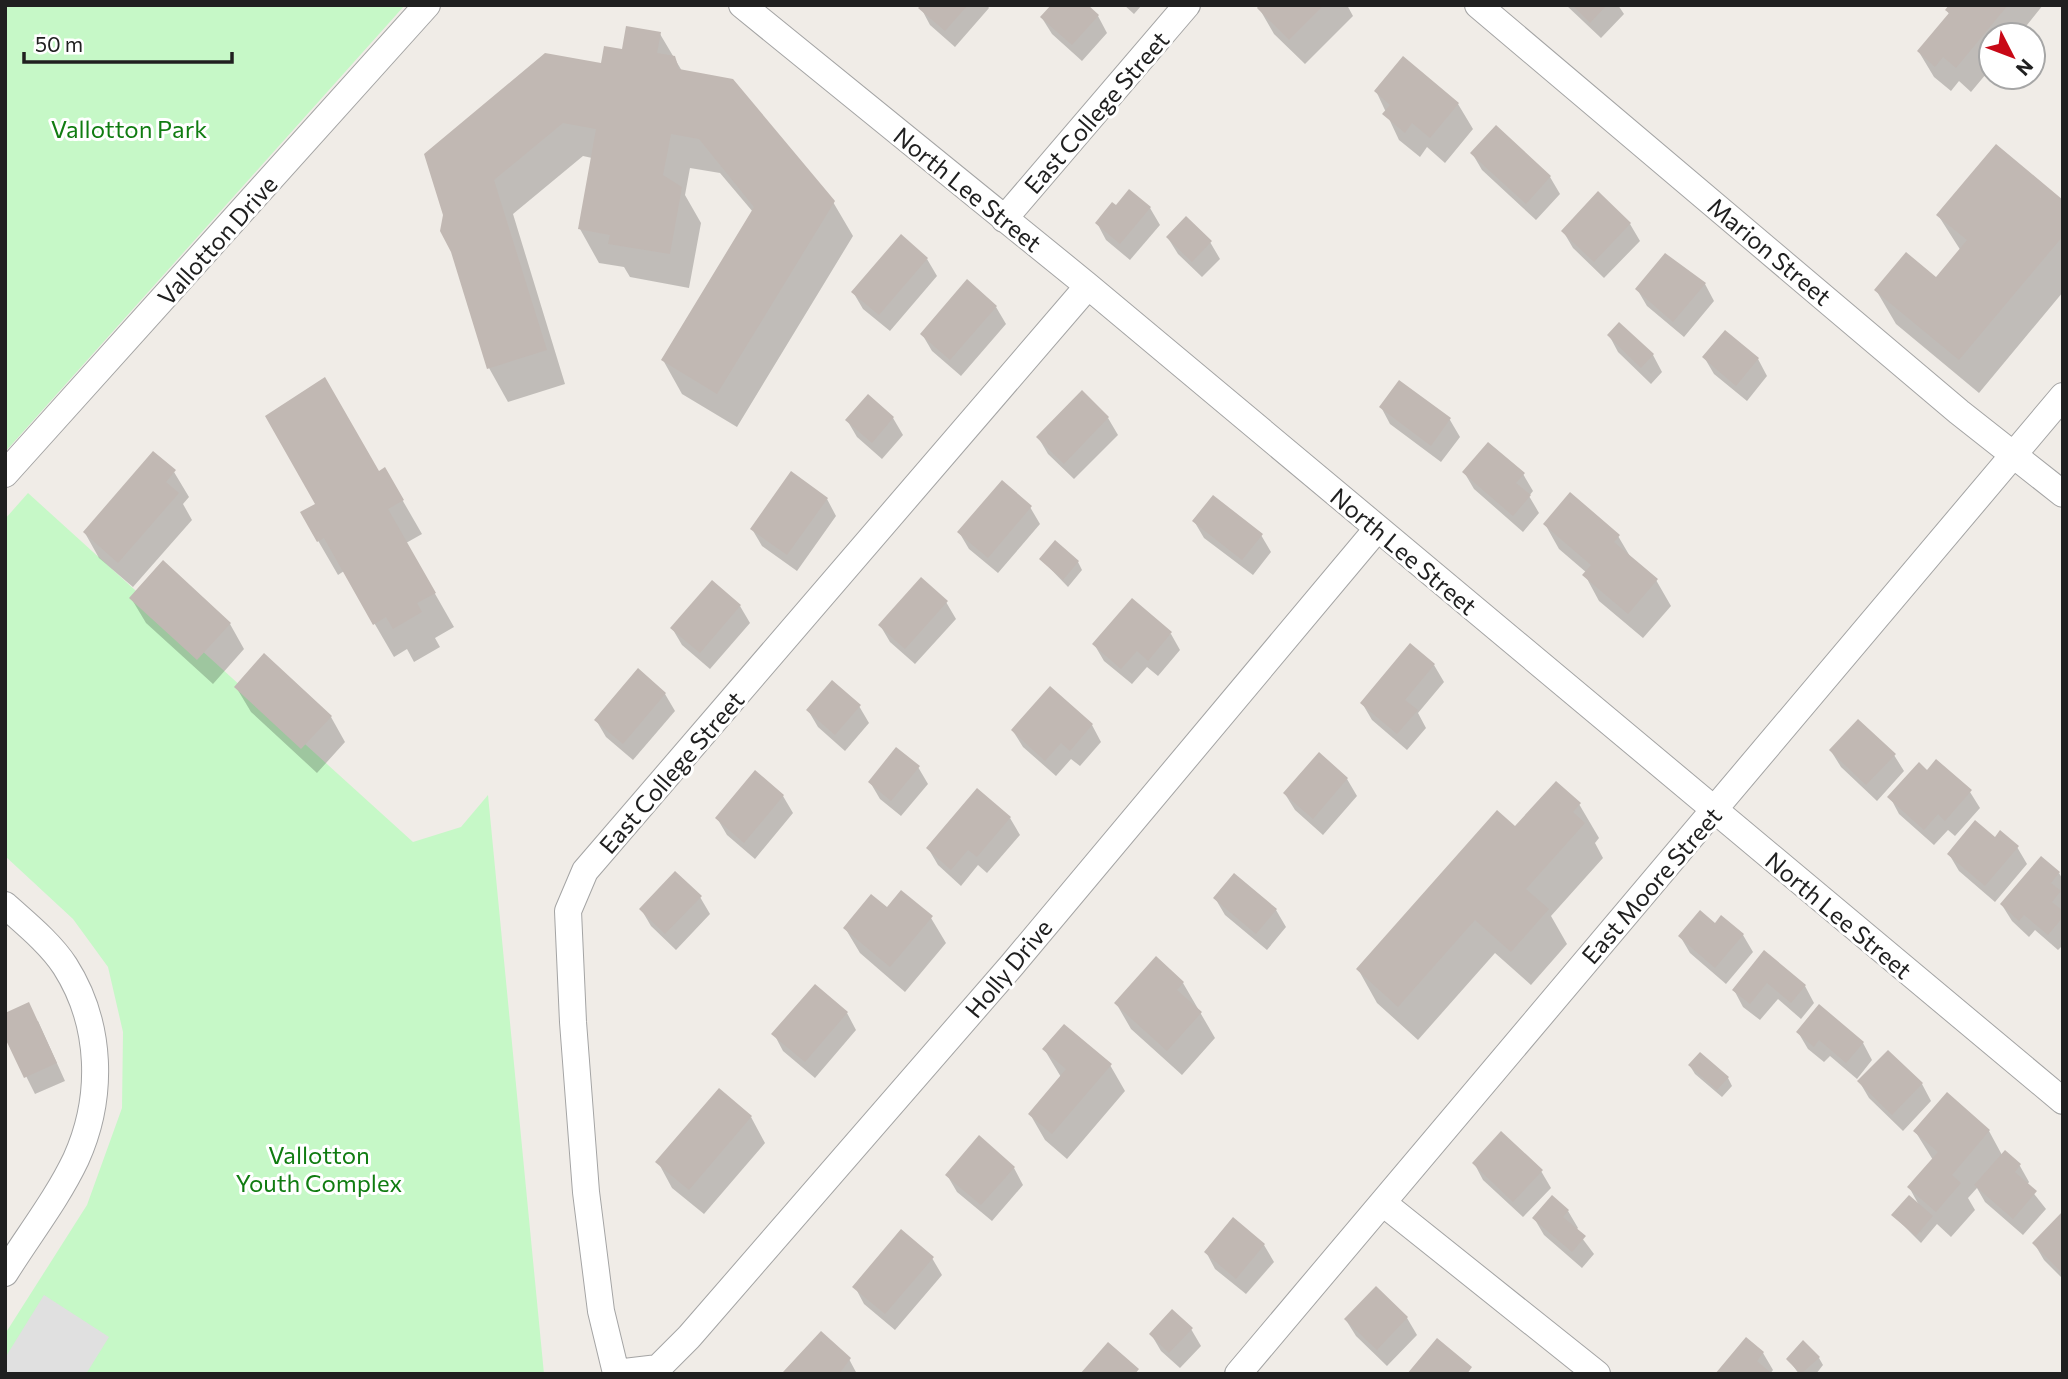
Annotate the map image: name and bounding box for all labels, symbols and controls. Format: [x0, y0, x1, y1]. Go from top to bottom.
scale bar [24, 21, 233, 65]
north arrow [1977, 21, 2047, 91]
street label: East College Street [1018, 25, 1174, 199]
text: 50 m [35, 31, 83, 56]
text: N [2012, 55, 2038, 81]
park label: Vallotton Park [51, 114, 207, 143]
street label: North Lee Street [888, 121, 1048, 258]
street label: Vallotton Drive [151, 169, 283, 311]
street label: Marion Street [1703, 191, 1837, 311]
street label: North Lee Street [1325, 481, 1483, 621]
street label: East College Street [593, 685, 749, 859]
street label: East Moore Street [1575, 801, 1727, 969]
street label: North Lee Street [1760, 845, 1918, 985]
street label: Holly Drive [958, 913, 1058, 1023]
park label: Vallotton Youth Complex [236, 1140, 403, 1197]

